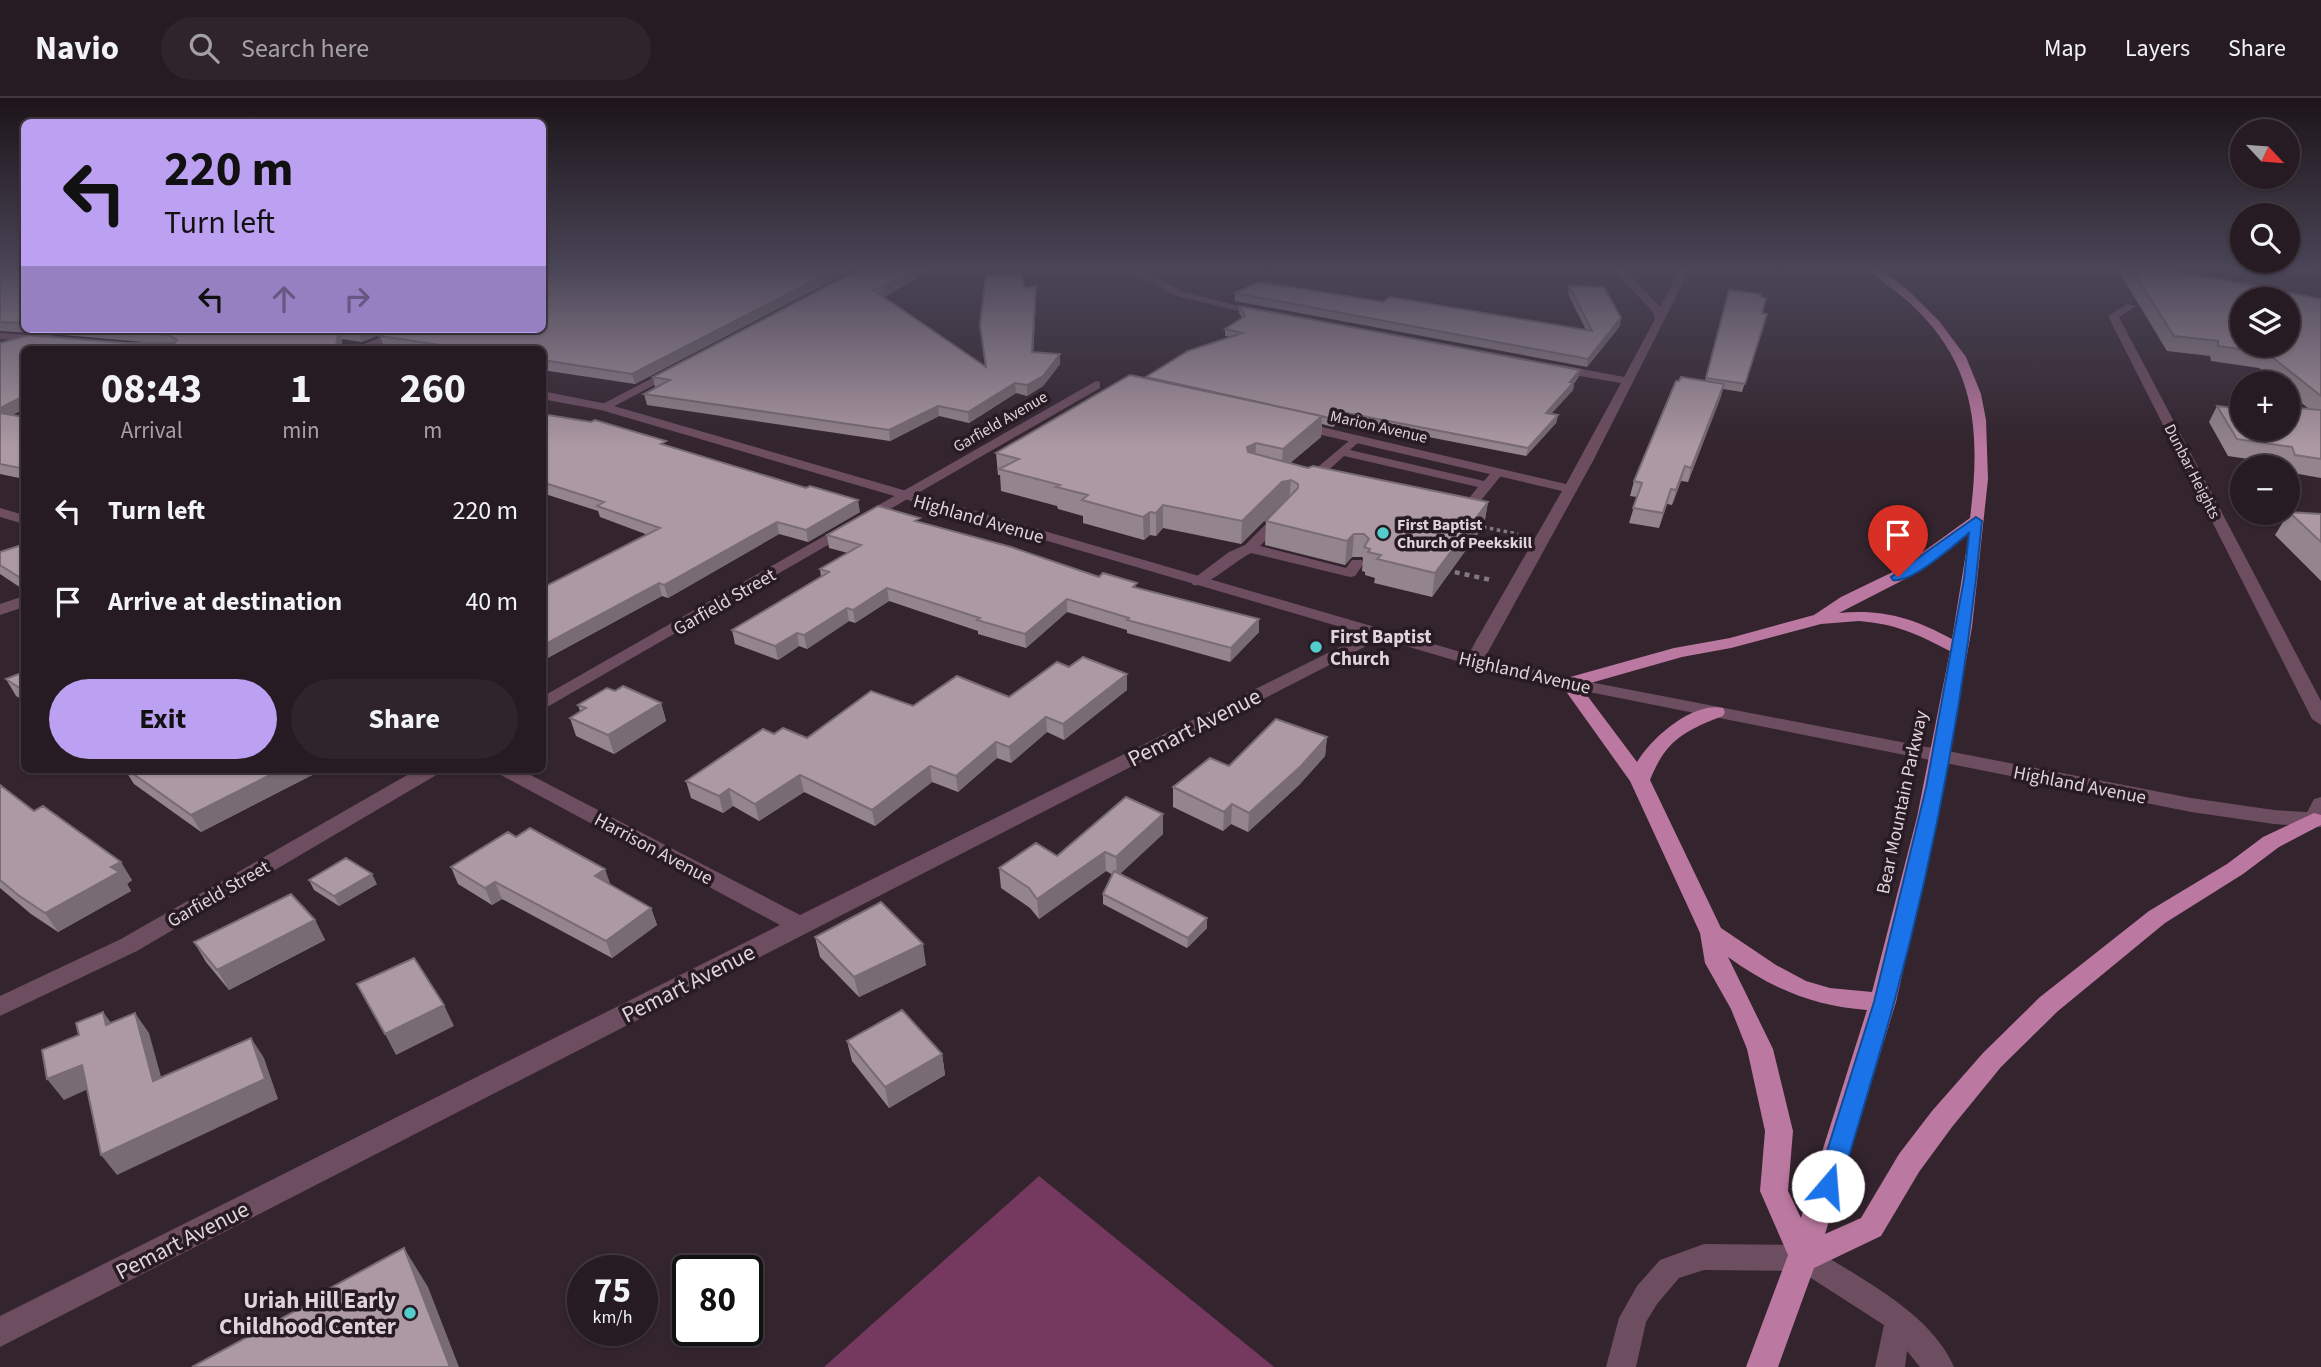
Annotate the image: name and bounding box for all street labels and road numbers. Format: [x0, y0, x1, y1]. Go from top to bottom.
street label: Garfield Avenue [949, 386, 1052, 458]
street label: Marion Avenue [1328, 405, 1430, 449]
street label: Dunbar Heights [2159, 420, 2226, 523]
street label: Highland Avenue [910, 488, 1047, 551]
street label: Garfield Street [668, 562, 782, 643]
street label: Highland Avenue [1456, 645, 1593, 702]
street label: Pemart Avenue [1122, 680, 1267, 775]
street label: Bear Mountain Parkway [1870, 708, 1935, 897]
street label: Highland Avenue [2011, 759, 2148, 812]
street label: Harrison Avenue [589, 807, 717, 892]
street label: Garfield Street [162, 854, 276, 935]
street label: Pemart Avenue [616, 936, 761, 1031]
street label: Pemart Avenue [110, 1193, 255, 1288]

